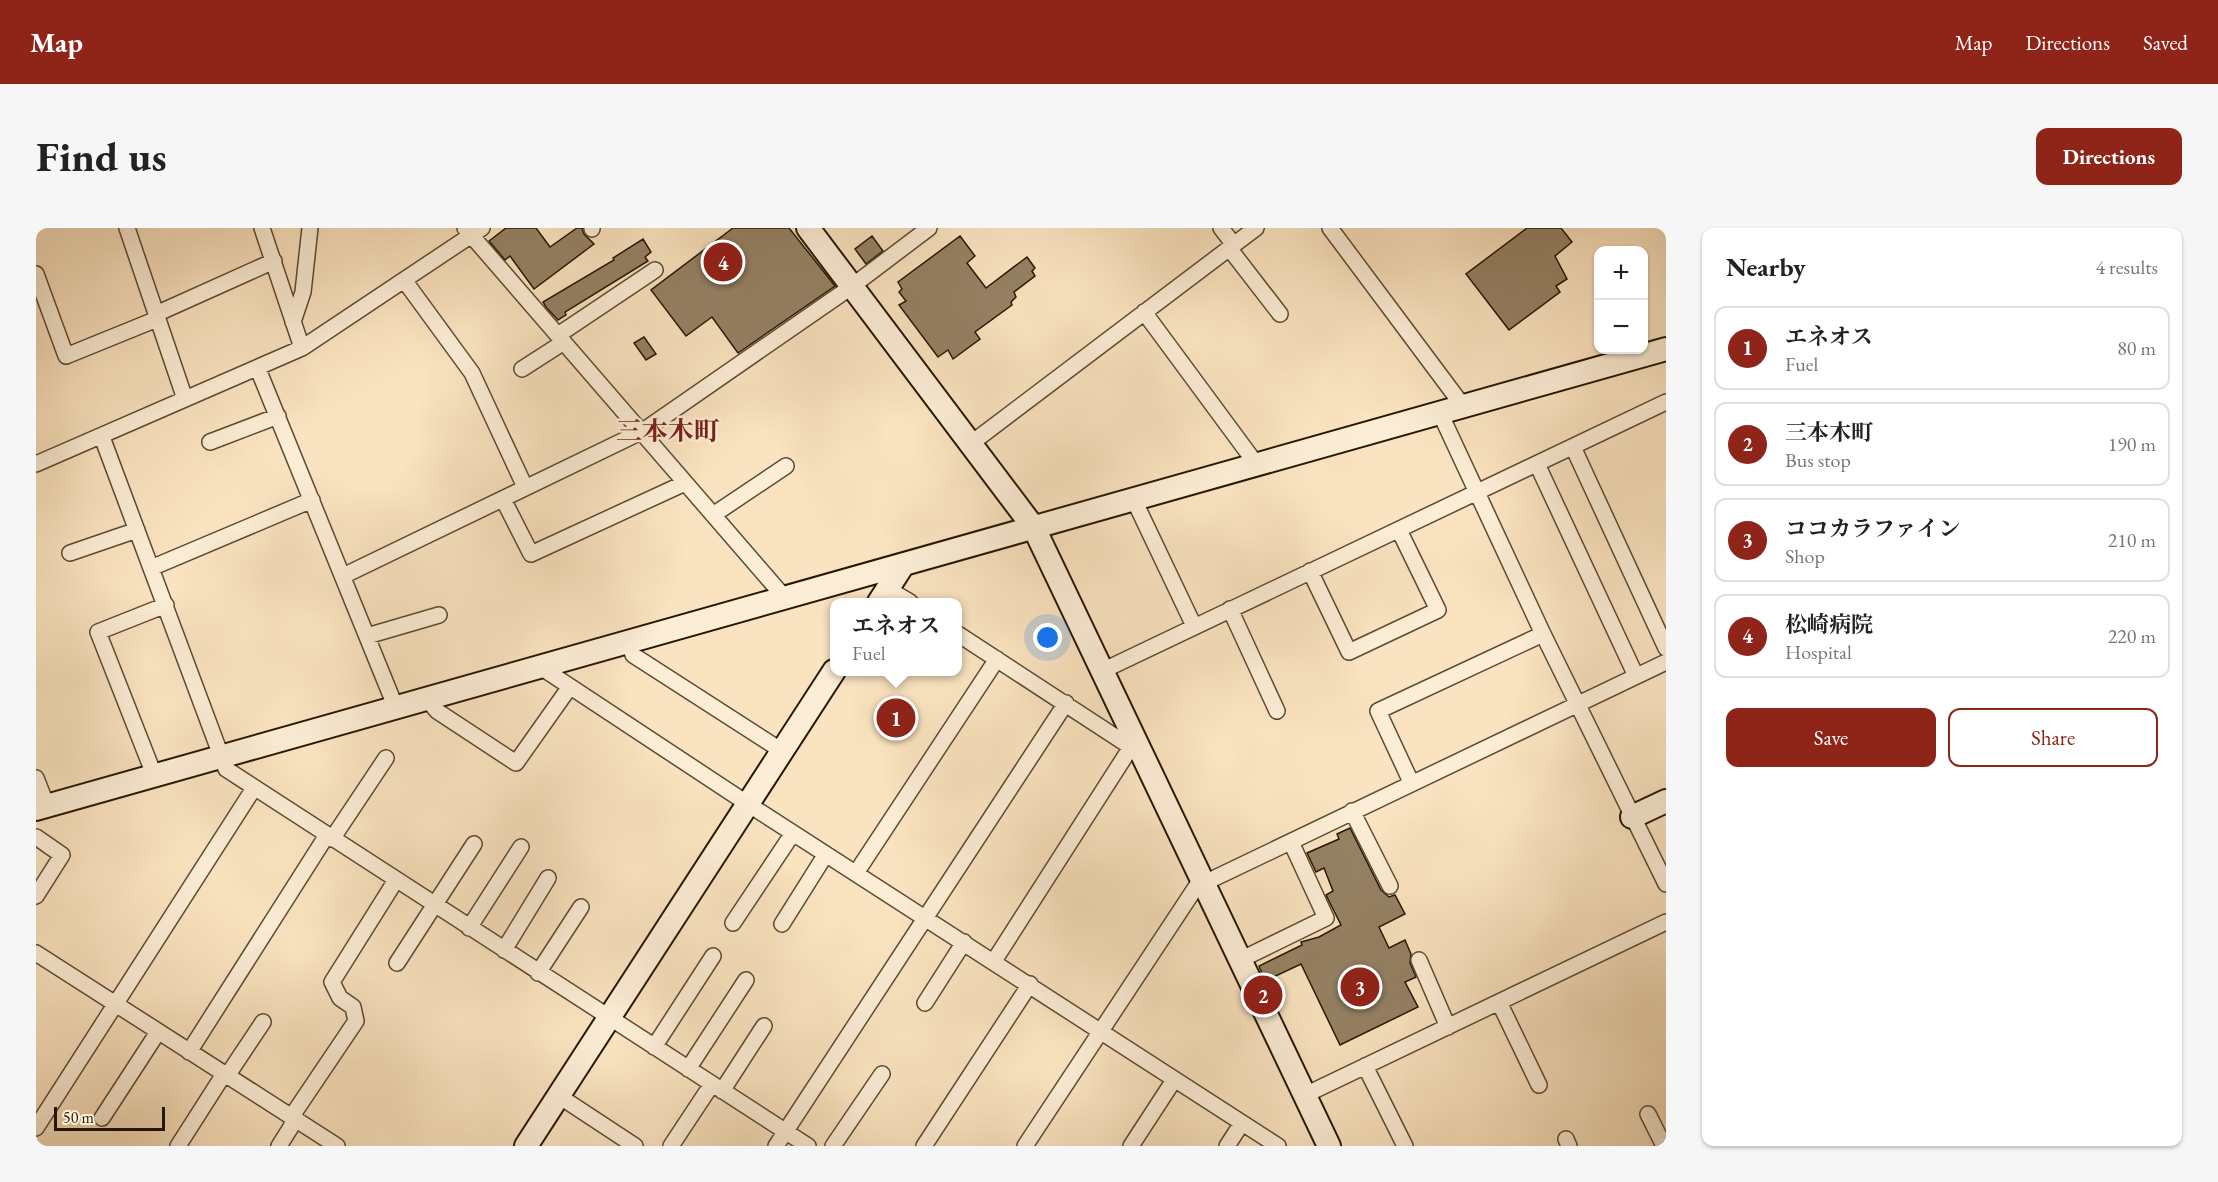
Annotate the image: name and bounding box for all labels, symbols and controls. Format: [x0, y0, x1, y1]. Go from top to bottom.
text: Map [30, 24, 83, 60]
text: Map [1955, 29, 1992, 56]
text: Directions [2025, 29, 2110, 56]
text: Saved [2143, 29, 2188, 56]
button: Directions [2036, 128, 2182, 185]
text: Find us [36, 129, 167, 184]
pin: 4 [704, 240, 742, 285]
map controls [1594, 246, 1648, 354]
button: + [1594, 246, 1648, 300]
text: Nearby [1726, 250, 1806, 284]
text: 4 results [2095, 254, 2158, 280]
button: − [1594, 300, 1648, 354]
text: エネオス [1785, 322, 1873, 351]
text: 1 [1742, 335, 1753, 361]
text: 80 m [2117, 335, 2156, 361]
text: Fuel [1785, 351, 1818, 377]
district label: 三本木町 [616, 414, 720, 448]
text: 三本木町 [1785, 418, 1873, 447]
text: 2 [1742, 431, 1753, 457]
text: 190 m [2108, 431, 2156, 457]
text: Bus stop [1785, 447, 1851, 473]
text: ココカラファイン [1785, 514, 1961, 543]
text: 3 [1742, 527, 1753, 553]
text: 210 m [2108, 527, 2156, 553]
text: Shop [1785, 543, 1825, 569]
popup [830, 598, 962, 676]
text: 松崎病院 [1785, 610, 1873, 639]
text: エネオス [852, 611, 940, 640]
your location [1033, 623, 1062, 652]
text: 4 [1742, 623, 1753, 649]
text: 220 m [2108, 623, 2156, 649]
text: Hospital [1785, 639, 1852, 665]
text: Fuel [852, 640, 886, 666]
pin: 1 [876, 696, 916, 740]
button: Save [1726, 708, 1936, 767]
button: Share [1948, 708, 2158, 767]
pin: 3 [1340, 964, 1380, 1010]
pin: 2 [1244, 972, 1282, 1017]
scale bar [54, 1104, 165, 1132]
text: 50 m [63, 1107, 94, 1128]

